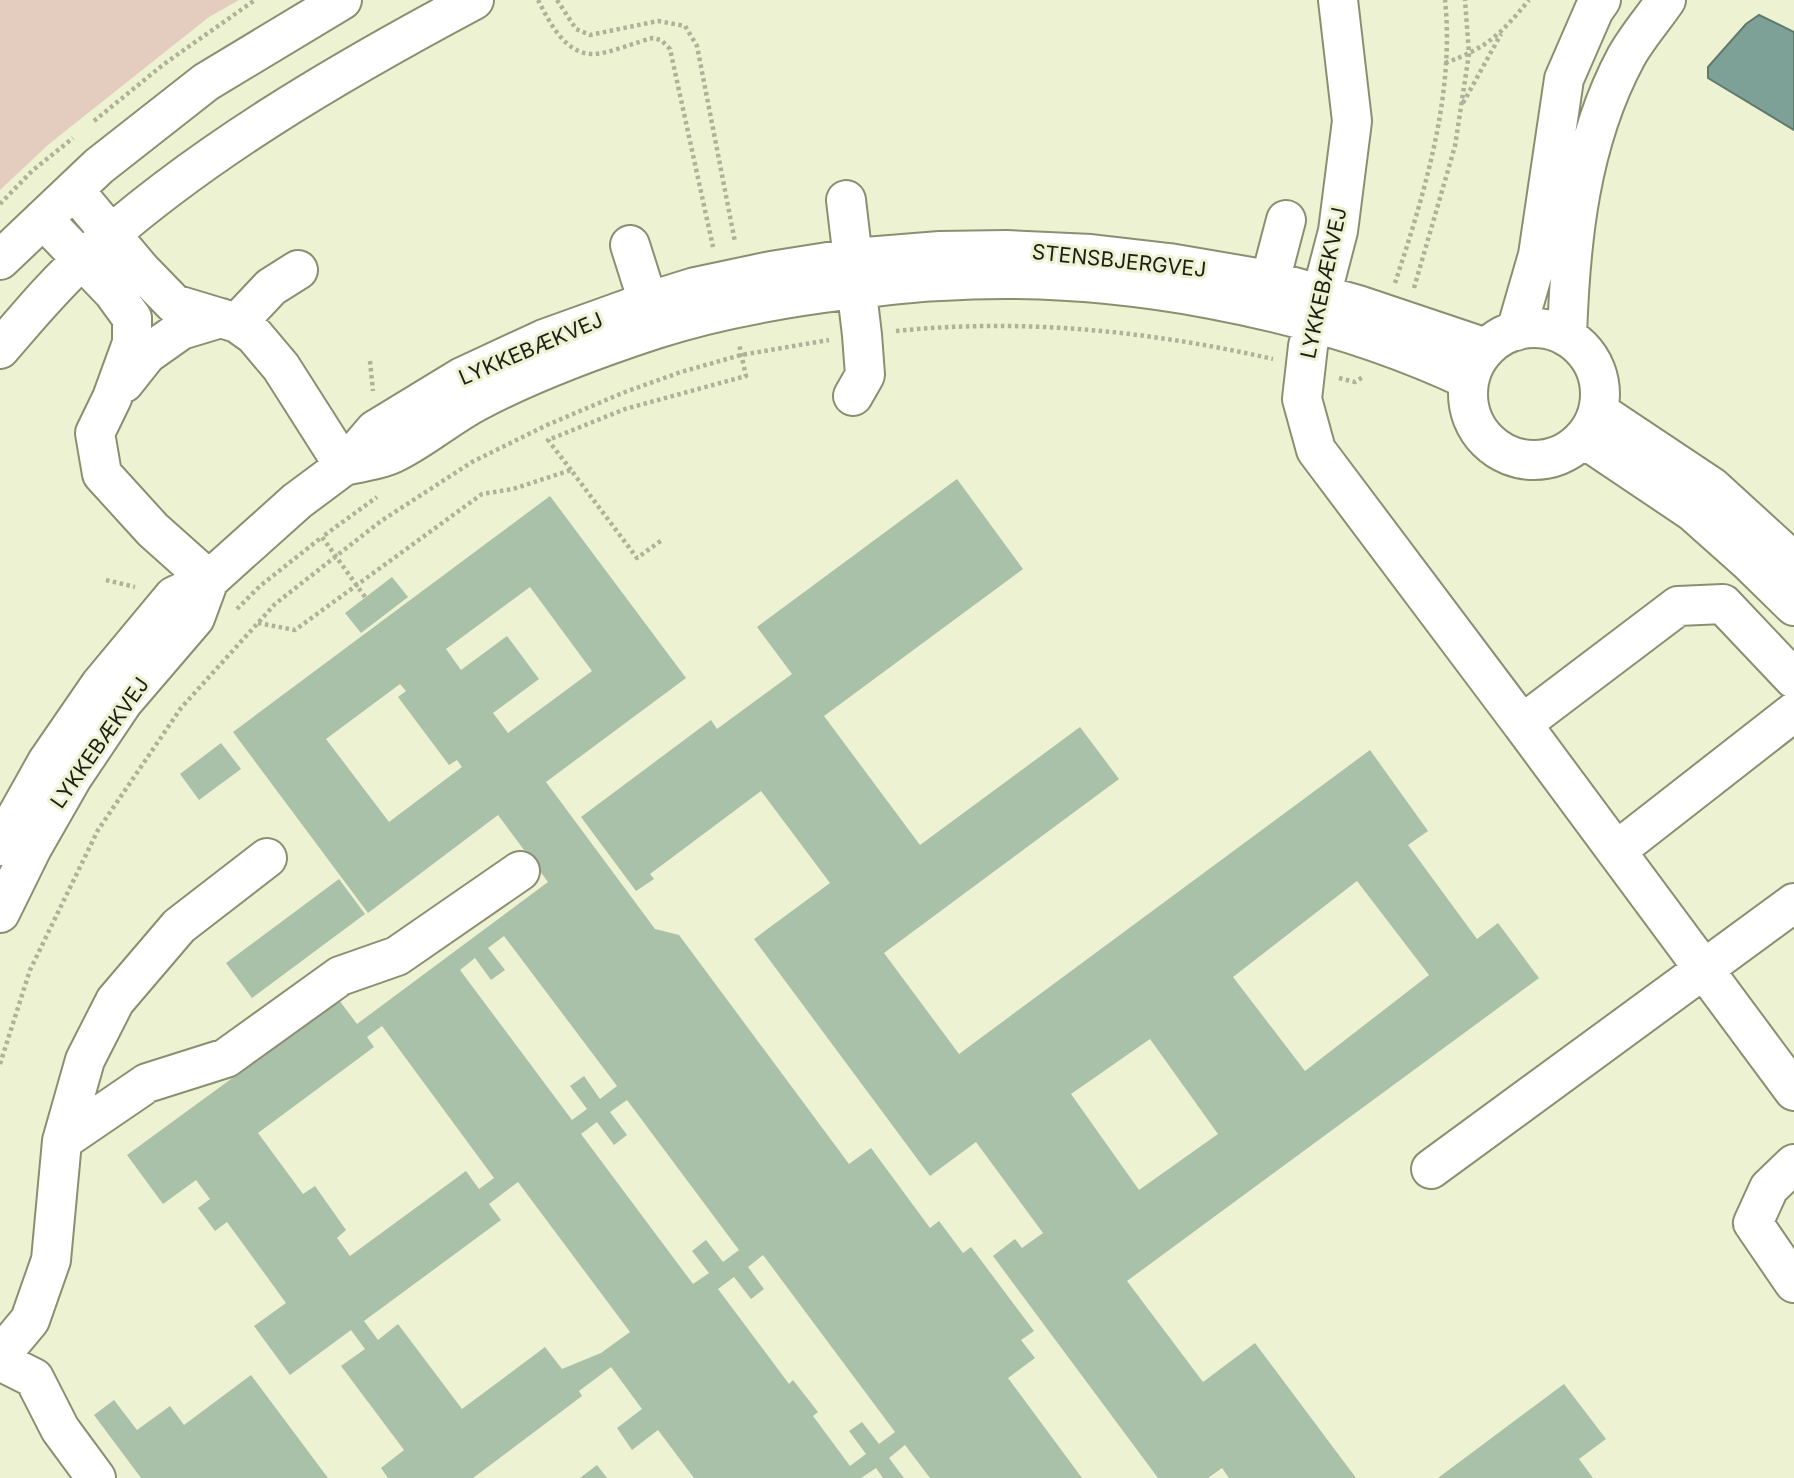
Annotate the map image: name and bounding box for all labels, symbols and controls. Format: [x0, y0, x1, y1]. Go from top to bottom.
street label: LYKKEBÆKVEJ [1295, 205, 1352, 361]
street label: STENSBJERGVEJ [1031, 239, 1207, 282]
street label: LYKKEBÆKVEJ [455, 307, 607, 390]
street label: LYKKEBÆKVEJ [45, 672, 154, 813]

